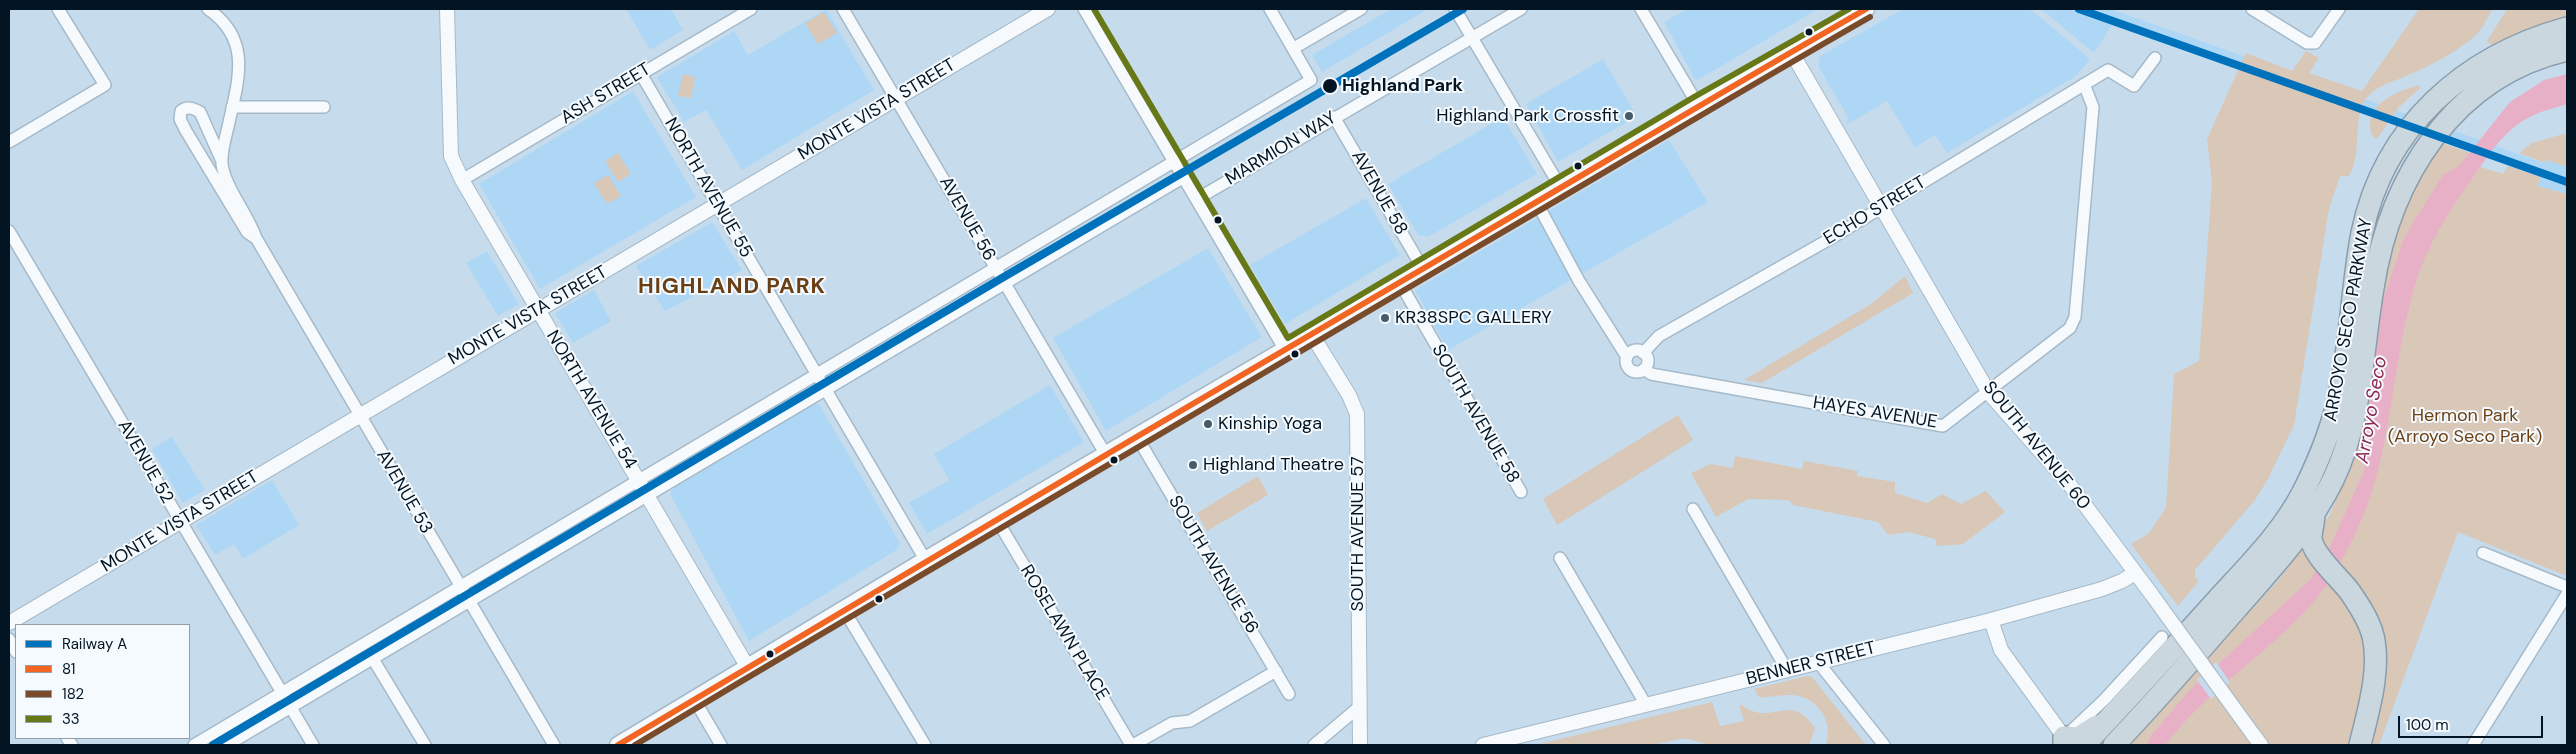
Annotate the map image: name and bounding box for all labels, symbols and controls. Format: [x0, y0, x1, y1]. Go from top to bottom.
unlabelled marker [1804, 27, 1814, 37]
street label: MONTE VISTA STREET [794, 54, 960, 166]
street label: ASH STREET [557, 59, 655, 129]
place label: Highland Park [1342, 75, 1463, 97]
marker: Highland Park [1321, 77, 1339, 95]
place label: Highland Park Crossfit [1436, 105, 1619, 127]
street label: MARMION WAY [1222, 107, 1340, 191]
marker: Highland Park Crossfit [1623, 110, 1635, 122]
street label: NORTH AVENUE 55 [659, 114, 757, 262]
street label: AVENUE 58 [1346, 147, 1412, 239]
unlabelled marker [1573, 161, 1583, 171]
street label: ECHO STREET [1820, 172, 1930, 250]
street label: AVENUE 56 [934, 173, 1000, 265]
unlabelled marker [1213, 215, 1223, 225]
street label: ARROYO SECO PARKWAY [2320, 217, 2378, 423]
street label: MONTE VISTA STREET [445, 262, 611, 370]
district label: HIGHLAND PARK [636, 274, 828, 300]
place label: KR38SPC GALLERY [1395, 307, 1552, 329]
marker: KR38SPC GALLERY [1379, 312, 1391, 324]
street label: NORTH AVENUE 54 [541, 327, 641, 473]
street label: SOUTH AVENUE 58 [1426, 341, 1524, 487]
unlabelled marker [1290, 349, 1300, 359]
water label: Arroyo Seco [2351, 355, 2393, 465]
street label: SOUTH AVENUE 60 [1978, 378, 2094, 514]
street label: HAYES AVENUE [1811, 393, 1939, 433]
park label: Hermon Park (Arroyo Seco Park) [2388, 405, 2542, 448]
place label: Kinship Yoga [1218, 413, 1322, 435]
street label: AVENUE 52 [112, 416, 178, 508]
marker: Kinship Yoga [1202, 418, 1214, 430]
street label: AVENUE 53 [371, 446, 437, 538]
place label: Highland Theatre [1203, 454, 1344, 476]
unlabelled marker [1109, 455, 1119, 465]
street label: SOUTH AVENUE 57 [1347, 456, 1369, 612]
marker: Highland Theatre [1187, 459, 1199, 471]
street label: MONTE VISTA STREET [97, 466, 263, 578]
street label: SOUTH AVENUE 56 [1163, 492, 1263, 638]
street label: ROSELAWN PLACE [1015, 561, 1113, 705]
unlabelled marker [874, 594, 884, 604]
legend [15, 624, 190, 739]
text: Railway A [62, 634, 127, 654]
street label: BENNER STREET [1744, 637, 1878, 691]
unlabelled marker [765, 649, 775, 659]
text: 81 [62, 659, 76, 679]
text: 182 [62, 684, 84, 704]
scale bar [2401, 706, 2546, 738]
text: 33 [62, 709, 80, 729]
text: 100 m [2406, 715, 2449, 735]

